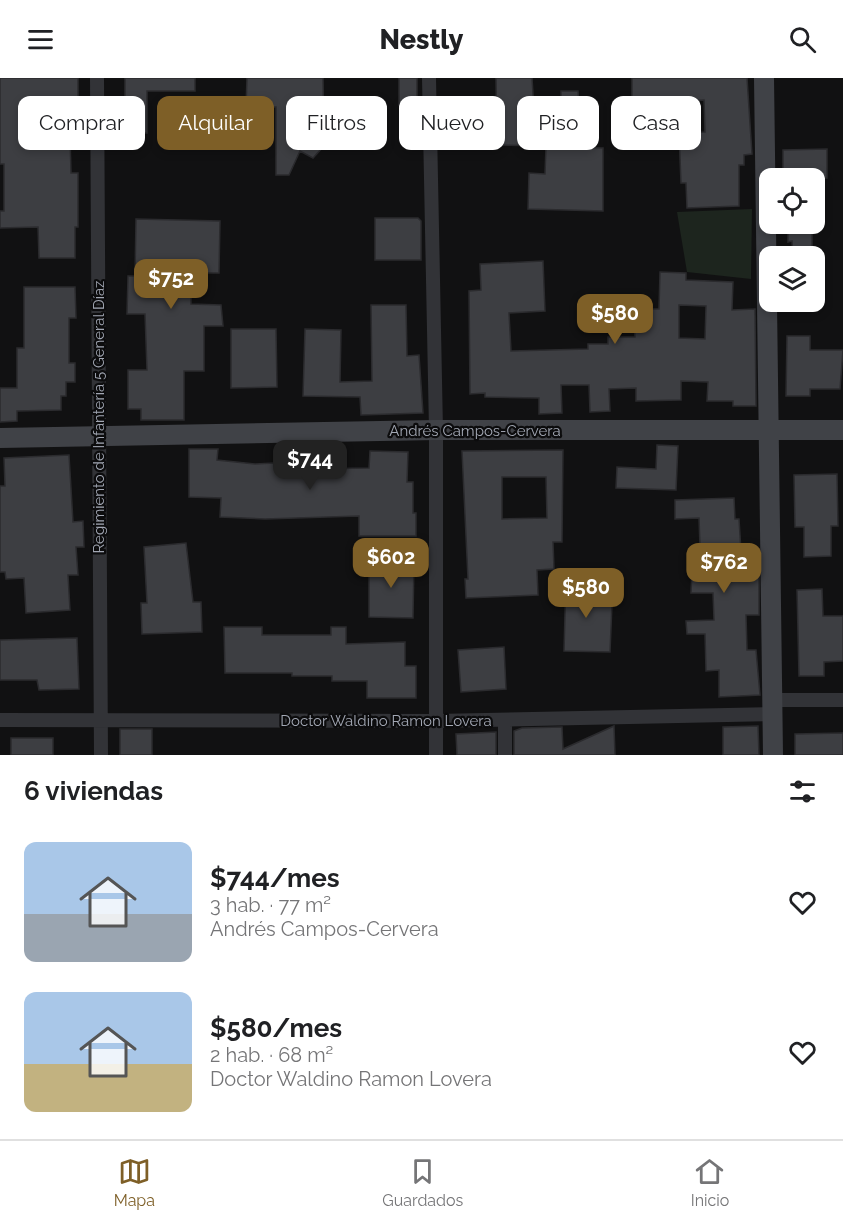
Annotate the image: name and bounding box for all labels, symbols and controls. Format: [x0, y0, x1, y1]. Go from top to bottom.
icon: menu [24, 23, 57, 56]
icon: search [786, 23, 819, 56]
text: Nestly [380, 24, 463, 55]
chip: Comprar [18, 96, 145, 150]
chip: Alquilar [157, 96, 274, 150]
chip: Filtros [286, 96, 387, 150]
chip: Nuevo [399, 96, 505, 150]
chip: Piso [517, 96, 599, 150]
chip: Casa [611, 96, 701, 150]
map controls [759, 168, 825, 312]
button: locate [759, 168, 825, 234]
button: layers [759, 246, 825, 312]
pin: $752 [135, 259, 207, 310]
text: $752 [148, 266, 194, 290]
street label: Regimiento de Infantería 5 General Díaz [90, 281, 108, 553]
pin: $580 [579, 294, 651, 345]
text: $580 [591, 301, 639, 325]
street label: Andrés Campos-Cervera [389, 422, 561, 440]
pin: $744 [274, 440, 346, 491]
text: $744 [287, 447, 333, 471]
pin: $602 [355, 538, 427, 589]
pin: $762 [688, 543, 760, 594]
text: $602 [367, 545, 415, 569]
text: $762 [700, 550, 748, 574]
pin: $580 [550, 568, 622, 619]
text: $580 [562, 575, 610, 599]
street label: Doctor Waldino Ramon Lovera [280, 712, 492, 730]
icon: filters [786, 775, 819, 808]
text: 6 viviendas [24, 776, 163, 806]
text: $744/mes [210, 863, 340, 893]
icon: home [72, 866, 144, 938]
icon: heart [786, 886, 819, 919]
text: 3 hab. · 77 m² [210, 893, 331, 917]
text: Andrés Campos-Cervera [210, 917, 439, 941]
text: $580/mes [210, 1013, 342, 1043]
icon: home [72, 1016, 144, 1088]
icon: heart [786, 1036, 819, 1069]
text: 2 hab. · 68 m² [210, 1043, 333, 1067]
text: Doctor Waldino Ramon Lovera [210, 1067, 492, 1091]
tab: Mapa [114, 1155, 155, 1210]
tab: Guardados [382, 1155, 463, 1210]
tab: Inicio [691, 1155, 729, 1210]

